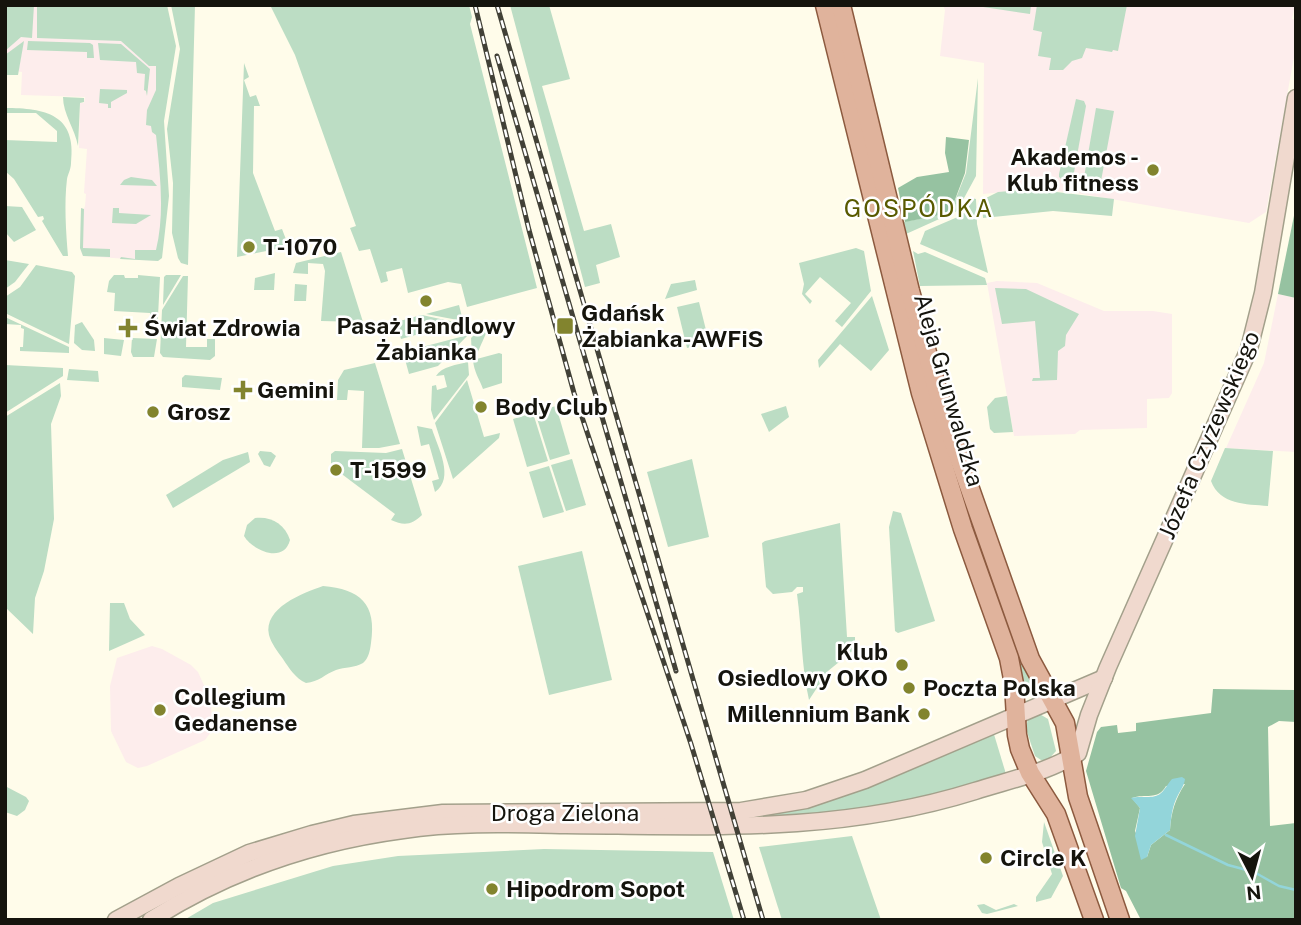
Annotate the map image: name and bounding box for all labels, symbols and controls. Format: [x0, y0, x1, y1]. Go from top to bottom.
place label: Akademos - Klub fitness [1006, 143, 1139, 196]
marker: Akademos - Klub fitness [1145, 162, 1161, 178]
district label: GOSPÓDKA [844, 194, 994, 222]
place label: T-1070 [263, 233, 337, 260]
marker: T-1070 [241, 239, 257, 255]
street label: Aleja Grunwaldzka [909, 290, 990, 489]
marker: Pasaż Handlowy Żabianka [418, 293, 434, 309]
place label: Gdańsk Żabianka-AWFiS [581, 299, 764, 352]
place label: Pasaż Handlowy Żabianka [336, 312, 516, 365]
place label: Świat Zdrowia [144, 314, 301, 341]
marker: Gdańsk Żabianka-AWFiS [555, 316, 575, 336]
marker: Świat Zdrowia [118, 318, 138, 338]
street label: Józefa Czyżewskiego [1152, 327, 1265, 543]
place label: Gemini [257, 376, 334, 403]
marker: Gemini [235, 382, 251, 398]
place label: Body Club [495, 393, 608, 420]
place label: Grosz [167, 398, 231, 425]
marker: Body Club [473, 399, 489, 415]
marker: Grosz [145, 404, 161, 420]
place label: T-1599 [350, 456, 427, 483]
marker: T-1599 [328, 462, 344, 478]
place label: Klub Osiedlowy OKO [717, 638, 888, 691]
marker: Klub Osiedlowy OKO [894, 657, 910, 673]
place label: Poczta Polska [923, 674, 1076, 701]
marker: Poczta Polska [901, 680, 917, 696]
place label: Collegium Gedanense [174, 683, 298, 736]
place label: Millennium Bank [727, 700, 910, 727]
marker: Collegium Gedanense [152, 702, 168, 718]
marker: Millennium Bank [916, 706, 932, 722]
street label: Droga Zielona [491, 799, 639, 826]
north arrow [1217, 841, 1287, 911]
place label: Circle K [1000, 844, 1086, 871]
marker: Circle K [978, 850, 994, 866]
place label: Hipodrom Sopot [506, 875, 685, 902]
marker: Hipodrom Sopot [484, 881, 500, 897]
text: N [1245, 881, 1262, 905]

